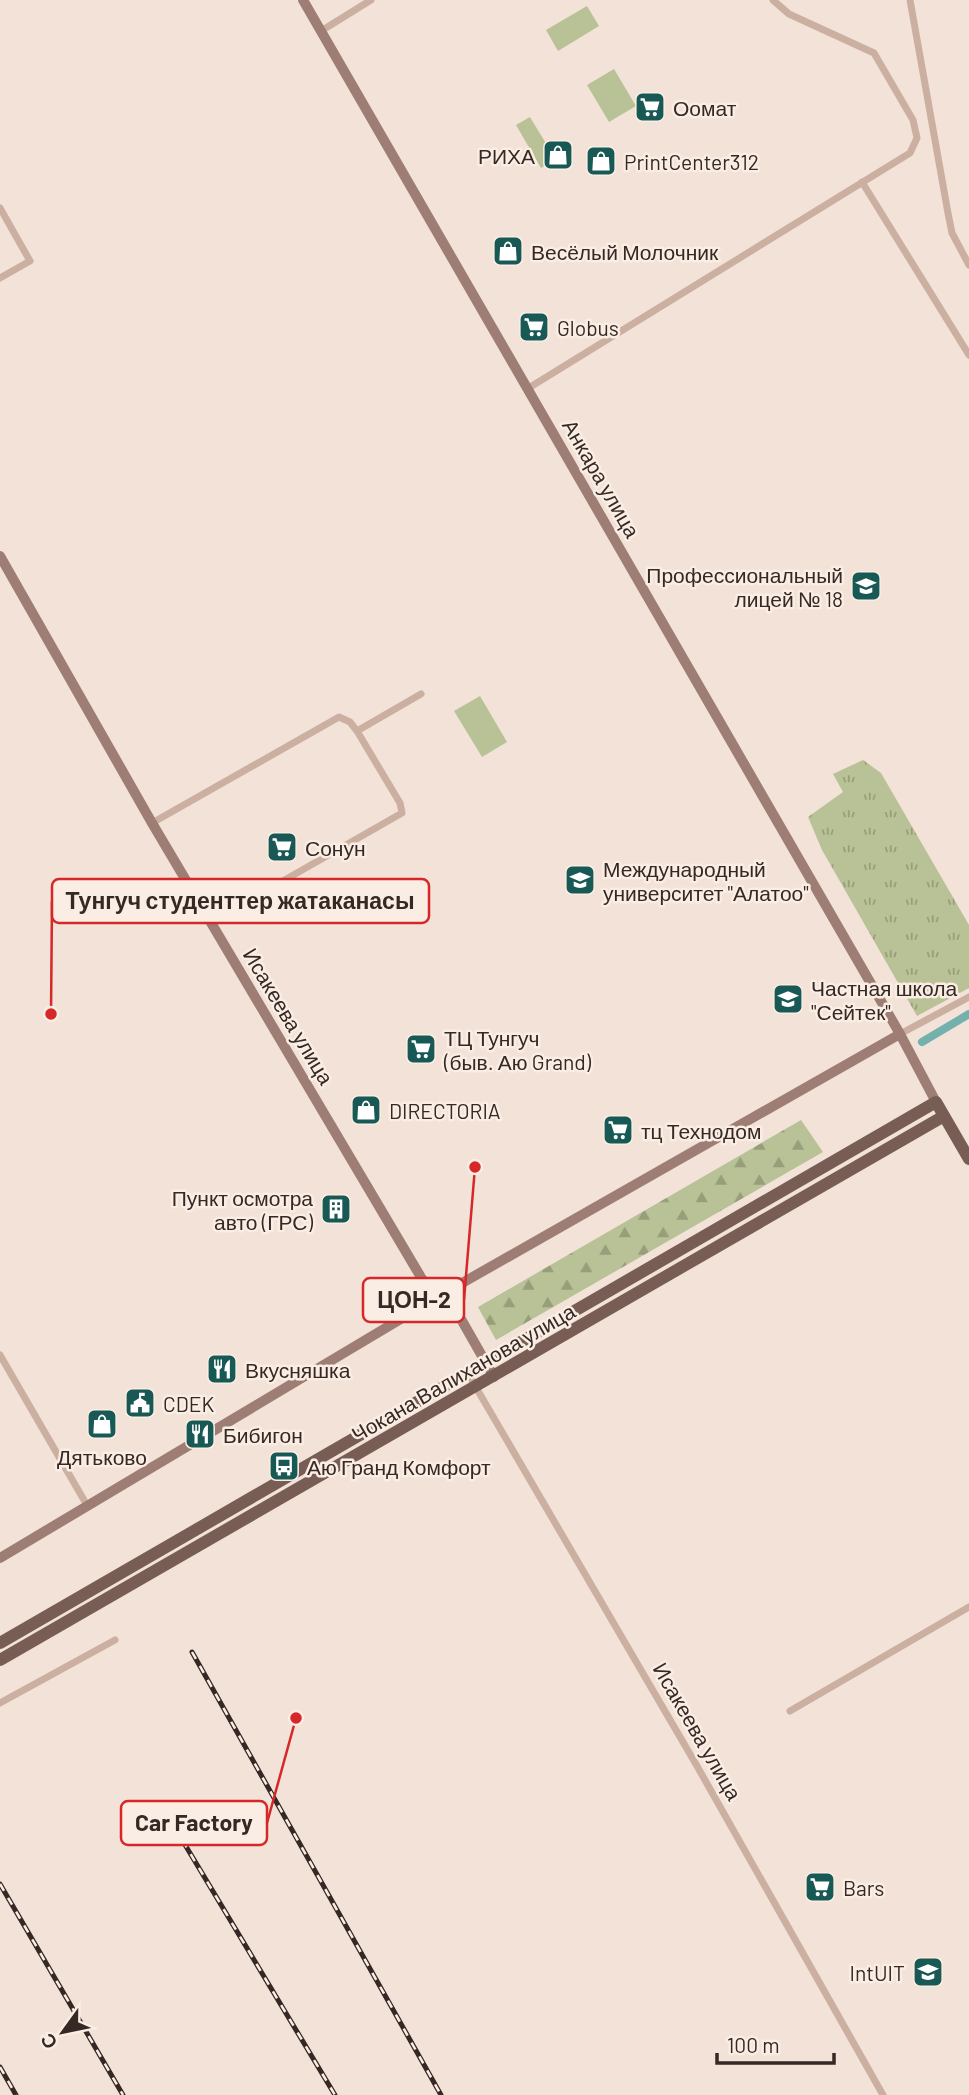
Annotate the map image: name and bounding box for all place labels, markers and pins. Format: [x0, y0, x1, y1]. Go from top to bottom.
supermarket icon: Оомат [633, 90, 667, 124]
place label: Оомат [673, 95, 737, 120]
shop icon: РИХА [541, 138, 575, 172]
place label: РИХА [478, 143, 535, 168]
shop icon: PrintCenter312 [584, 144, 618, 178]
place label: PrintCenter312 [624, 149, 759, 174]
shop icon: Весёлый Молочник [491, 234, 525, 268]
place label: Весёлый Молочник [531, 239, 719, 264]
supermarket icon: Globus [517, 310, 551, 344]
place label: Globus [557, 315, 619, 340]
place label: Профессиональный лицей № 18 [646, 562, 843, 611]
school or university icon: Профессиональный лицей № 18 [849, 569, 883, 603]
supermarket icon: Сонун [265, 830, 299, 864]
place label: Сонун [305, 835, 366, 860]
place label: Международный университет "Алатоо" [603, 856, 809, 905]
school or university icon: Международный университет "Алатоо" [563, 863, 597, 897]
callout: Тунгуч студенттер жатаканасы [52, 879, 429, 923]
place label: Частная школа "Сейтек" [811, 975, 957, 1024]
school or university icon: Частная школа "Сейтек" [771, 982, 805, 1016]
place label: ТЦ Тунгуч (быв. Аю Grand) [443, 1025, 592, 1074]
supermarket icon: ТЦ Тунгуч (быв. Аю Grand) [404, 1032, 438, 1066]
shop icon: DIRECTORIA [349, 1093, 383, 1127]
place label: DIRECTORIA [389, 1098, 501, 1123]
supermarket icon: тц Технодом [601, 1113, 635, 1147]
place label: тц Технодом [641, 1118, 761, 1143]
place label: Пункт осмотра авто (ГРС) [172, 1185, 314, 1234]
building icon: Пункт осмотра авто (ГРС) [319, 1192, 353, 1226]
callout: ЦОН-2 [363, 1278, 464, 1322]
restaurant icon: Вкусняшка [205, 1352, 239, 1386]
place label: Вкусняшка [245, 1357, 351, 1382]
public building icon: CDEK [123, 1386, 157, 1420]
place label: CDEK [163, 1391, 214, 1416]
shop icon: Дятьково [85, 1407, 119, 1441]
restaurant icon: Бибигон [183, 1417, 217, 1451]
place label: Бибигон [223, 1422, 303, 1447]
place label: Дятьково [57, 1444, 147, 1469]
bus stop icon: Аю Гранд Комфорт [267, 1449, 301, 1483]
place label: Аю Гранд Комфорт [307, 1454, 491, 1479]
callout: Car Factory [121, 1801, 267, 1845]
supermarket icon: Bars [803, 1870, 837, 1904]
place label: Bars [843, 1875, 884, 1900]
school or university icon: IntUIT [911, 1955, 945, 1989]
place label: IntUIT [850, 1960, 905, 1985]

